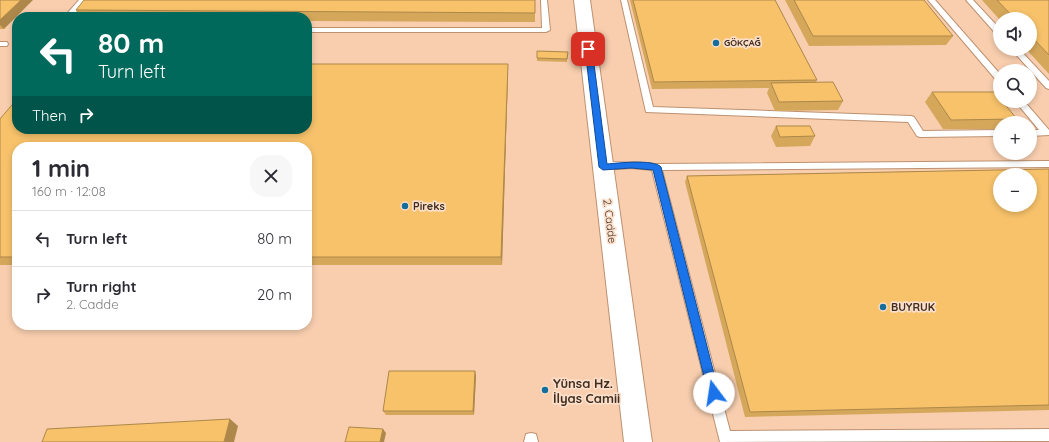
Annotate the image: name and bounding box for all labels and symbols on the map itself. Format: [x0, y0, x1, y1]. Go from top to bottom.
pin [571, 32, 605, 66]
place label: GÖKÇAĞ [724, 37, 761, 48]
marker: GÖKÇAĞ [711, 38, 721, 48]
street label: 2. Cadde [600, 198, 620, 244]
place label: Pireks [413, 199, 445, 213]
marker: Pireks [400, 201, 410, 211]
place label: BUYRUK [891, 300, 935, 314]
marker: BUYRUK [878, 302, 888, 312]
position arrow [693, 372, 735, 414]
place label: Yünsa Hz. İlyas Camii [553, 375, 620, 406]
marker: Yünsa Hz. İlyas Camii [540, 385, 550, 395]

